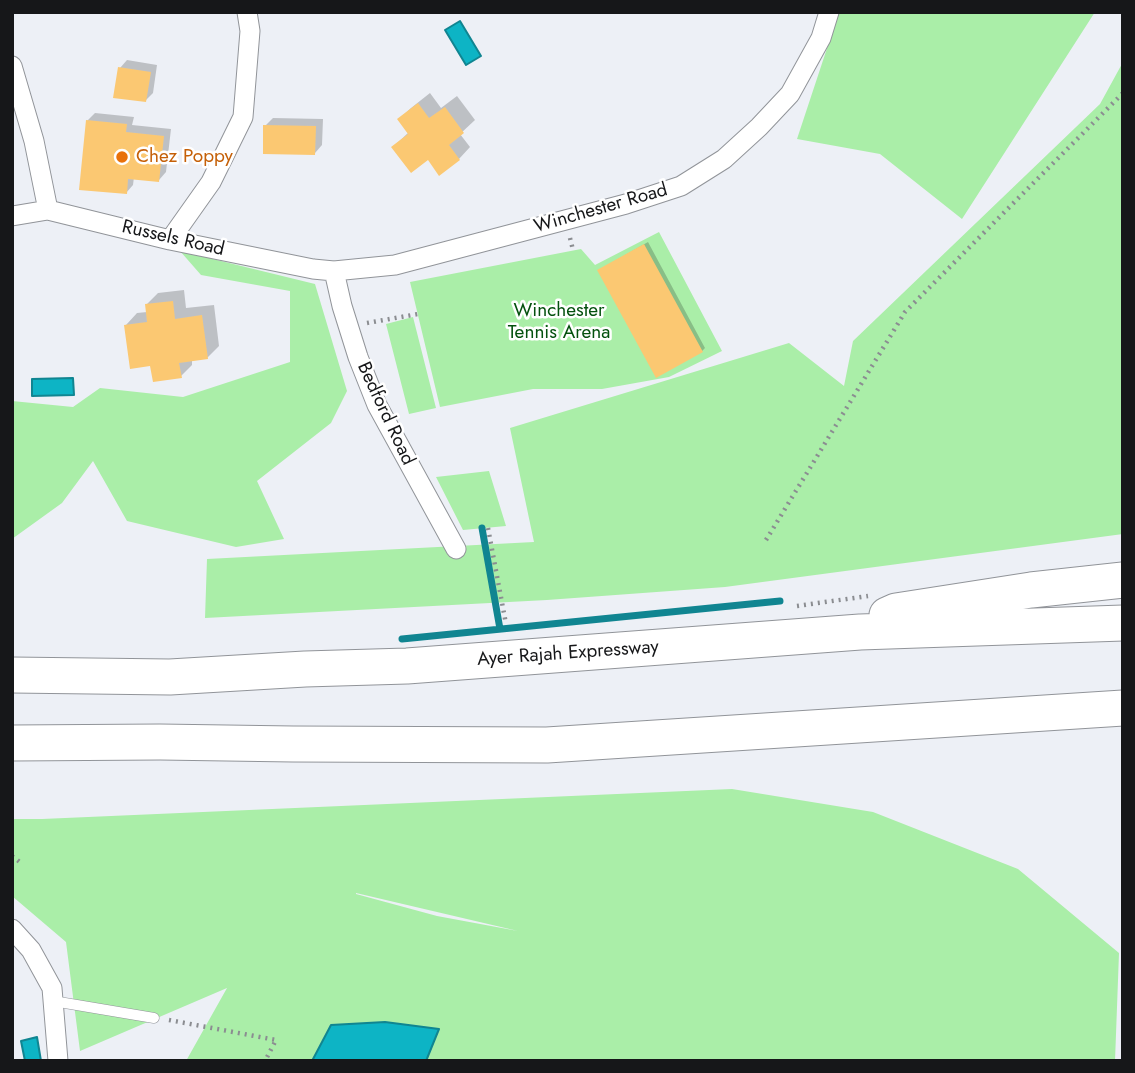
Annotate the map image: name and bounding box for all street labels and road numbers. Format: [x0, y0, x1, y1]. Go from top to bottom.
street label: Winchester Road [532, 179, 670, 239]
street label: Russels Road [120, 216, 226, 262]
street label: Bedford Road [351, 359, 419, 469]
street label: Ayer Rajah Expressway [477, 636, 659, 672]

